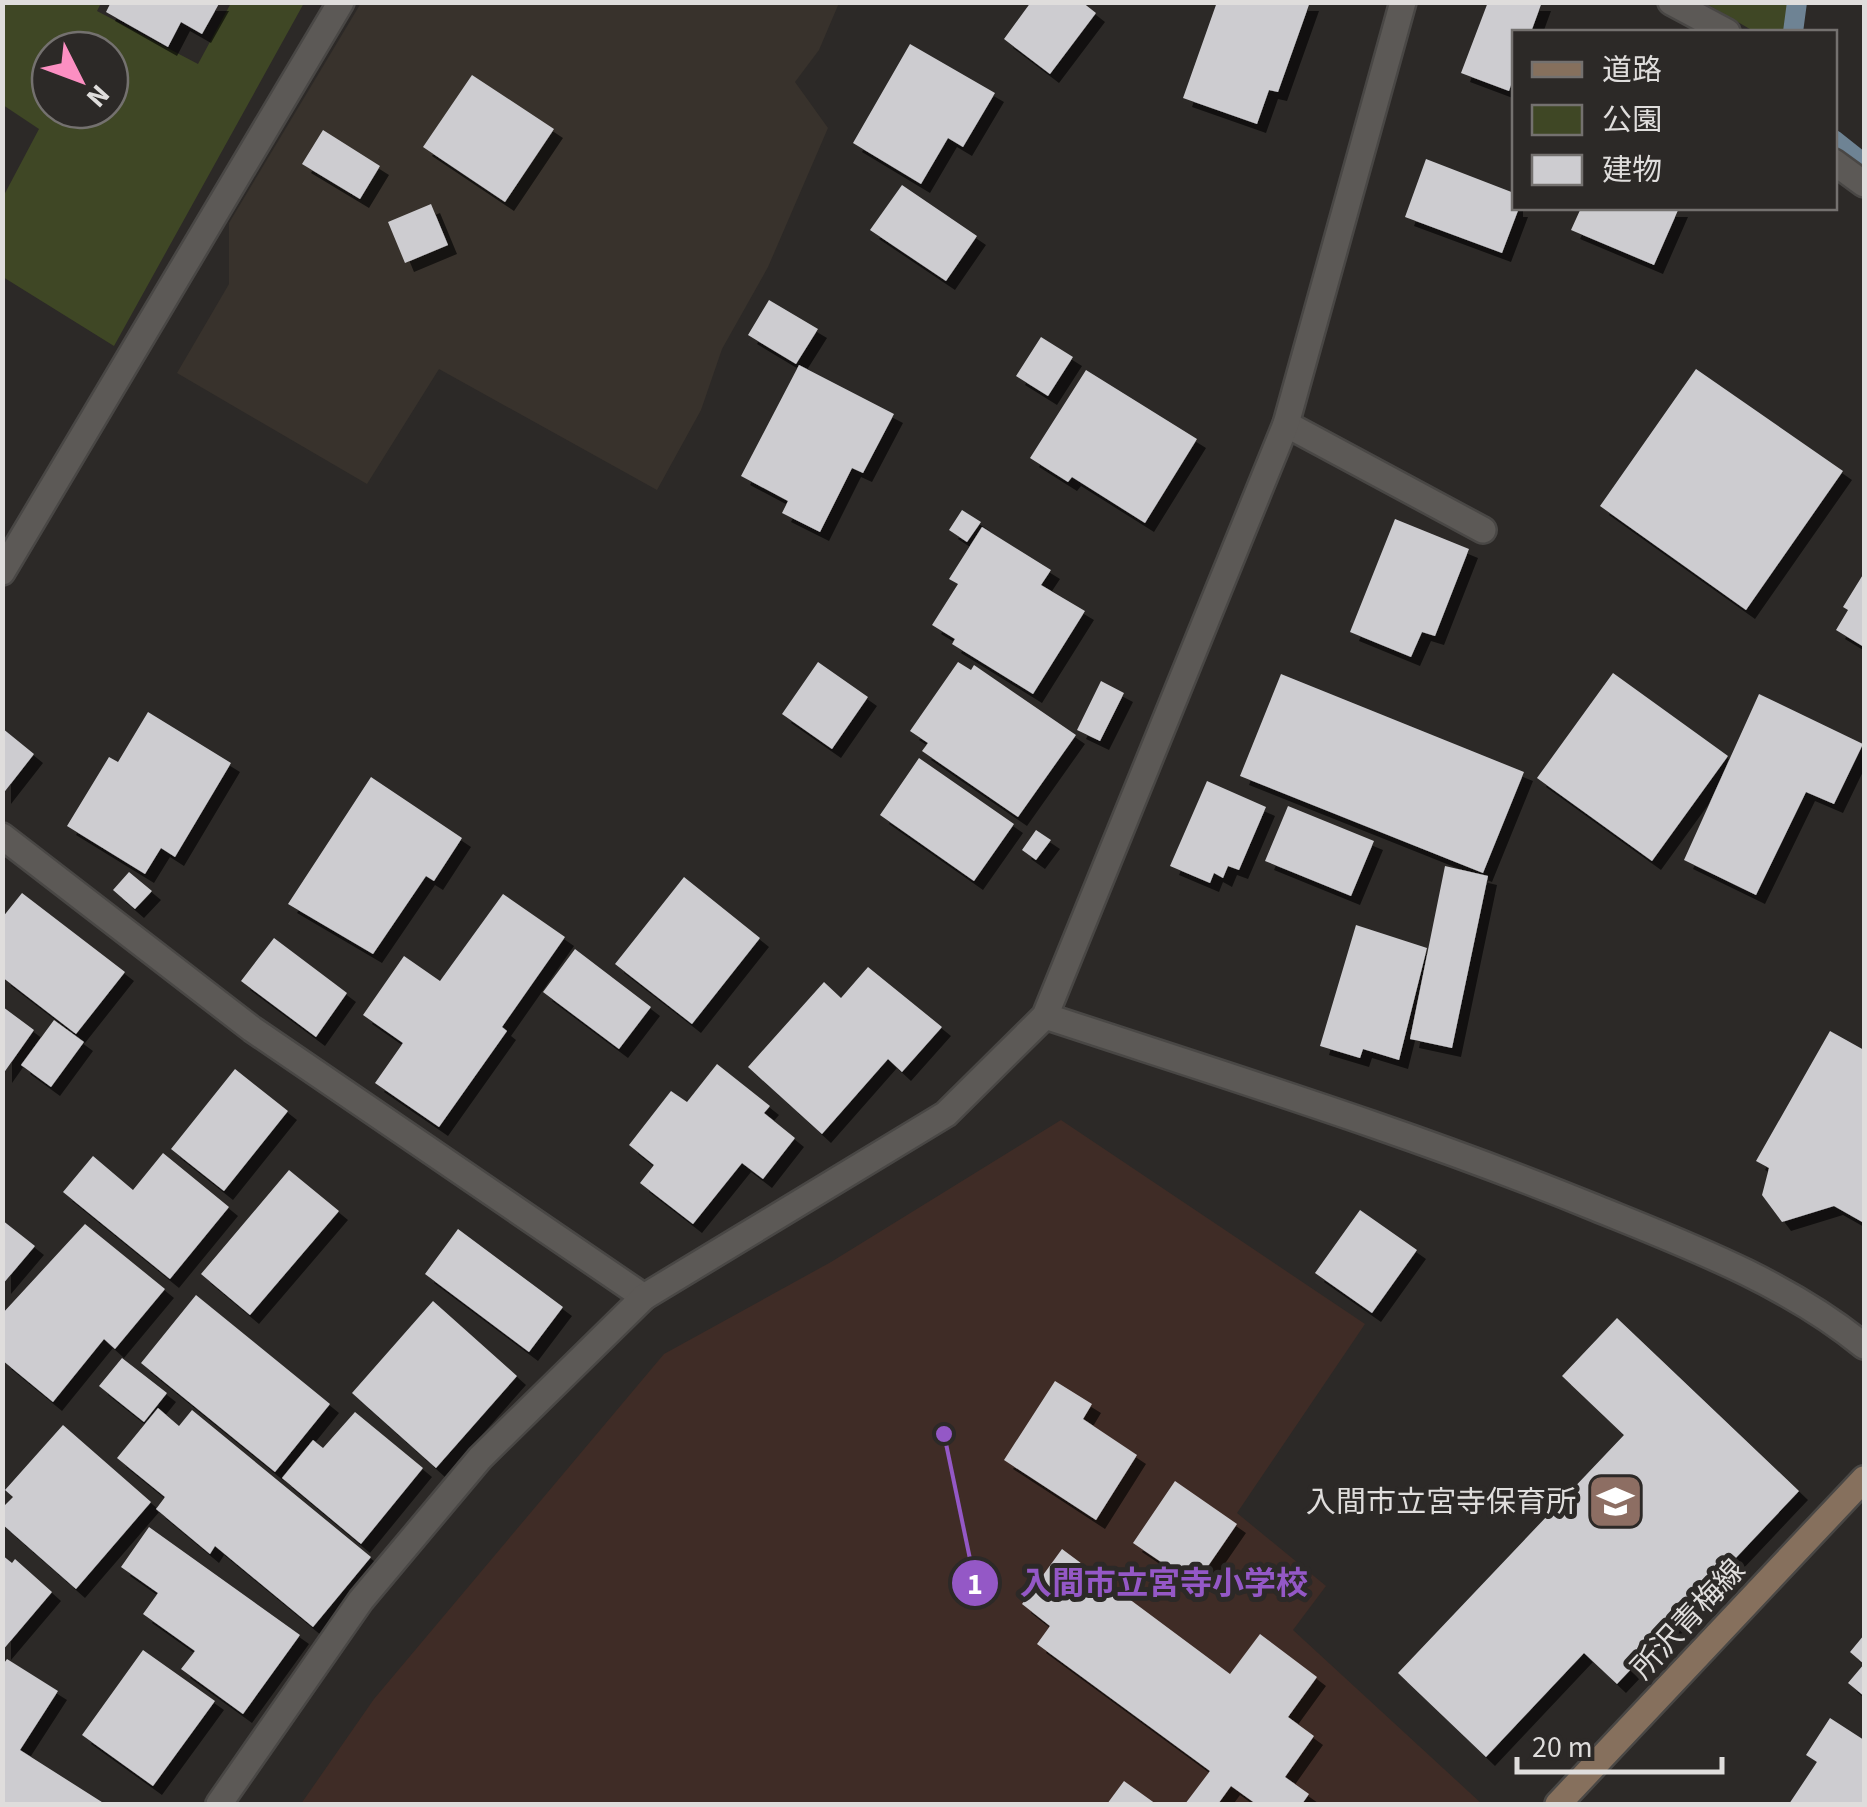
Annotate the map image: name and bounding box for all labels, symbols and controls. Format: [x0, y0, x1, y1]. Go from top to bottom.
north arrow [30, 30, 130, 130]
legend [1512, 30, 1837, 210]
text: 道路 [1602, 49, 1662, 92]
text: N [77, 76, 119, 116]
text: 公園 [1602, 99, 1662, 142]
text: 建物 [1602, 149, 1662, 192]
school or university icon: 入間市立宮寺保育所 [1585, 1472, 1645, 1532]
place label: 入間市立宮寺保育所 [1306, 1481, 1576, 1524]
street label: 所沢青梅線 [1621, 1550, 1755, 1689]
callout: 入間市立宮寺小学校 [950, 1552, 1328, 1614]
text: 入間市立宮寺小学校 [1020, 1561, 1308, 1607]
text: 1 [967, 1563, 983, 1606]
scale bar [1517, 1712, 1722, 1774]
text: 20 m [1532, 1726, 1593, 1769]

